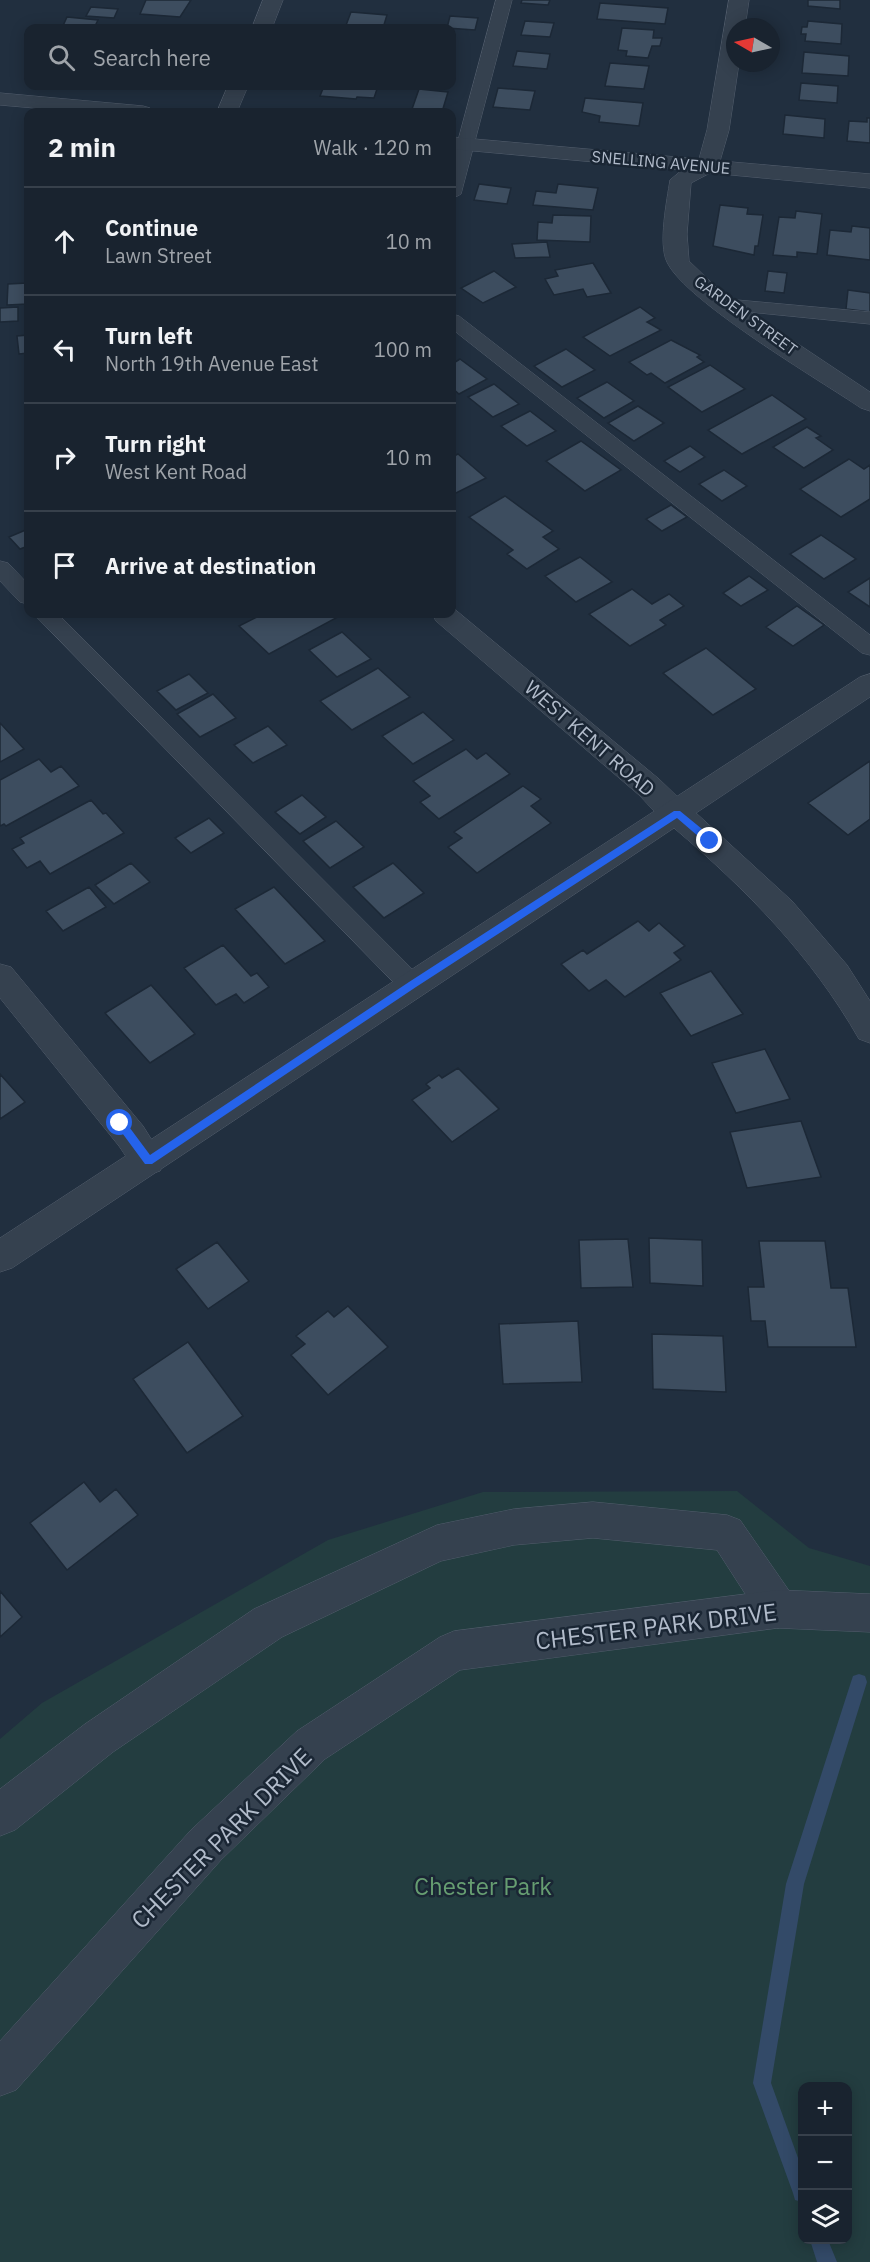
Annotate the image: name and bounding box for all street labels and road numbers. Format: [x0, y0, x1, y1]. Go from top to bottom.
street label: SNELLING AVENUE [591, 146, 731, 178]
street label: GARDEN STREET [690, 271, 802, 359]
street label: WEST KENT ROAD [519, 674, 661, 802]
street label: CHESTER PARK DRIVE [533, 1595, 779, 1657]
street label: CHESTER PARK DRIVE [124, 1741, 318, 1935]

